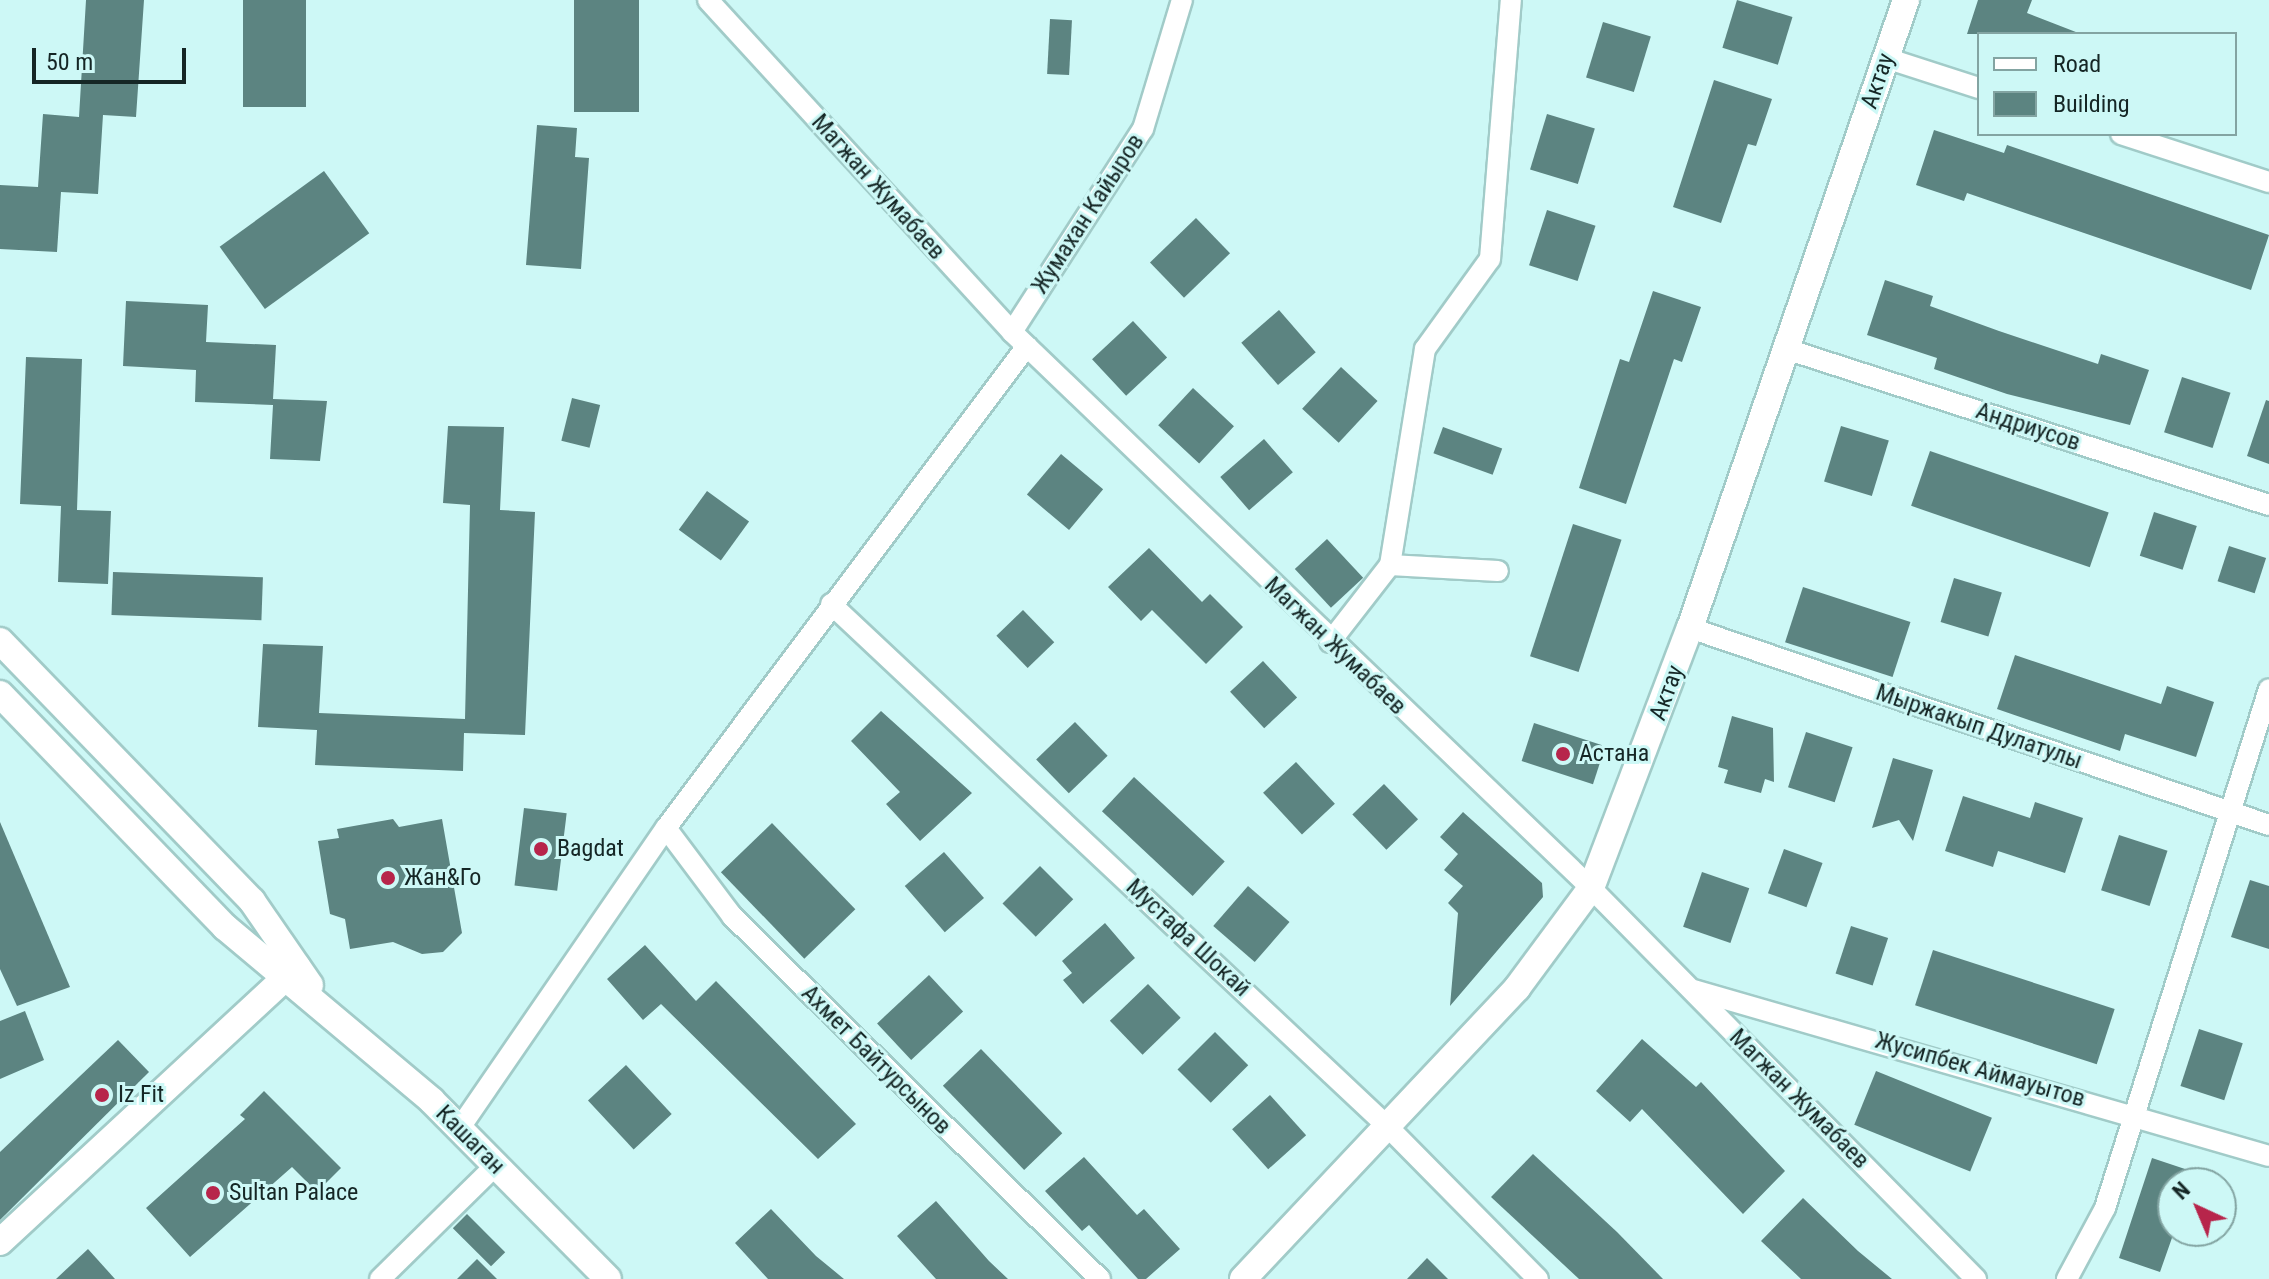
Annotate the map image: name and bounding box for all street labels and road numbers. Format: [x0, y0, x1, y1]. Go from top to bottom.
street label: Актау [1855, 50, 1901, 112]
street label: Магжан Жумабаев [805, 108, 951, 266]
street label: Жумахан Кайыров [1026, 129, 1150, 299]
street label: Андриусов [1972, 397, 2084, 457]
street label: Магжан Жумабаев [1258, 571, 1412, 721]
street label: Актау [1644, 661, 1690, 725]
street label: Мыржакып Дулатулы [1872, 678, 2086, 776]
street label: Мустафа Шокай [1120, 873, 1256, 1003]
street label: Ахмет Байтурсынов [795, 979, 957, 1141]
street label: Магжан Жумабаев [1723, 1023, 1875, 1175]
street label: Жусипбек Аймауытов [1872, 1026, 2088, 1114]
street label: Кашаган [429, 1099, 511, 1181]

